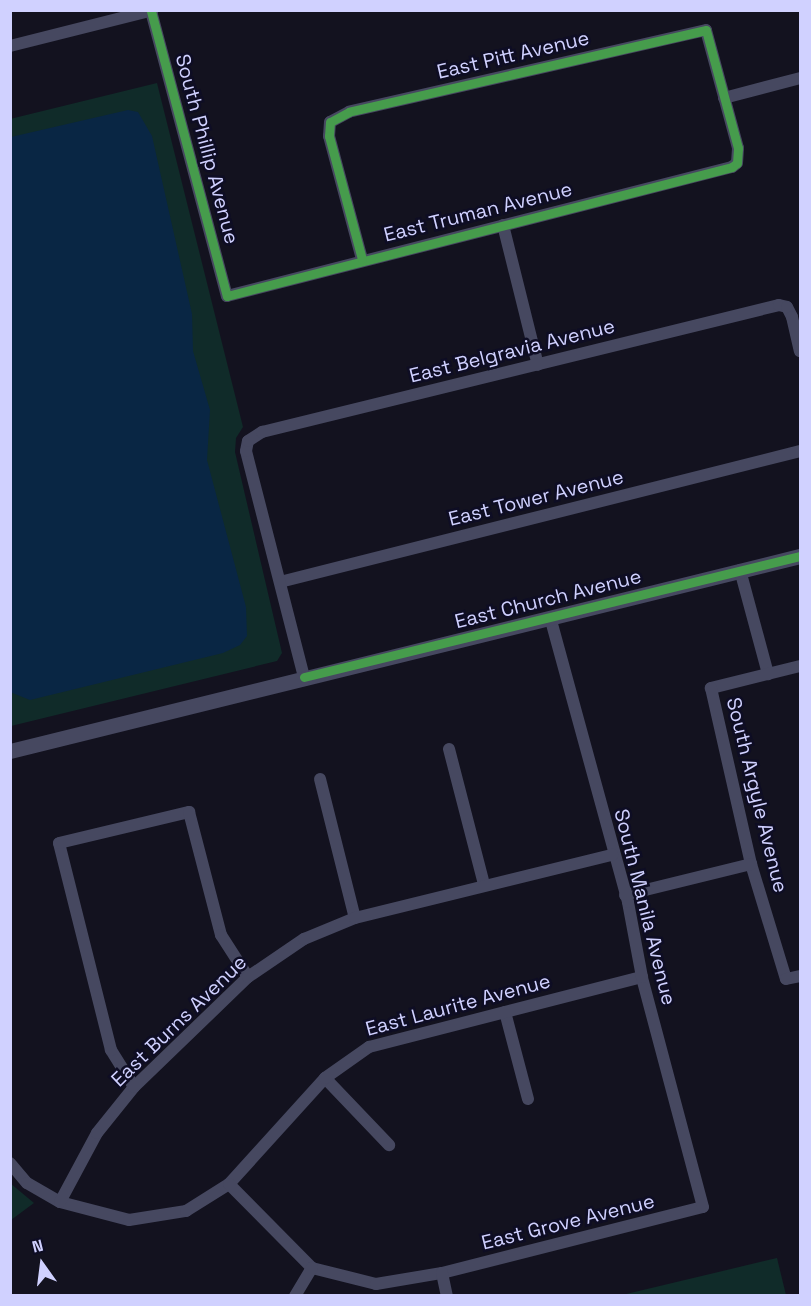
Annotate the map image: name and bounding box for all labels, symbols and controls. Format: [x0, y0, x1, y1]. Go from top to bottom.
street label: East Pitt Avenue [434, 26, 592, 84]
street label: South Phillip Avenue [170, 51, 244, 247]
street label: East Truman Avenue [381, 177, 575, 247]
street label: East Belgravia Avenue [407, 314, 617, 388]
street label: East Tower Avenue [446, 465, 626, 531]
street label: East Church Avenue [452, 564, 644, 634]
street label: South Argyle Avenue [721, 695, 793, 895]
street label: South Manila Avenue [609, 806, 681, 1008]
street label: East Burns Avenue [106, 950, 252, 1092]
street label: East Laurite Avenue [363, 969, 553, 1041]
street label: East Grove Avenue [479, 1189, 657, 1255]
north arrow [12, 1234, 72, 1294]
text: N [30, 1235, 45, 1258]

